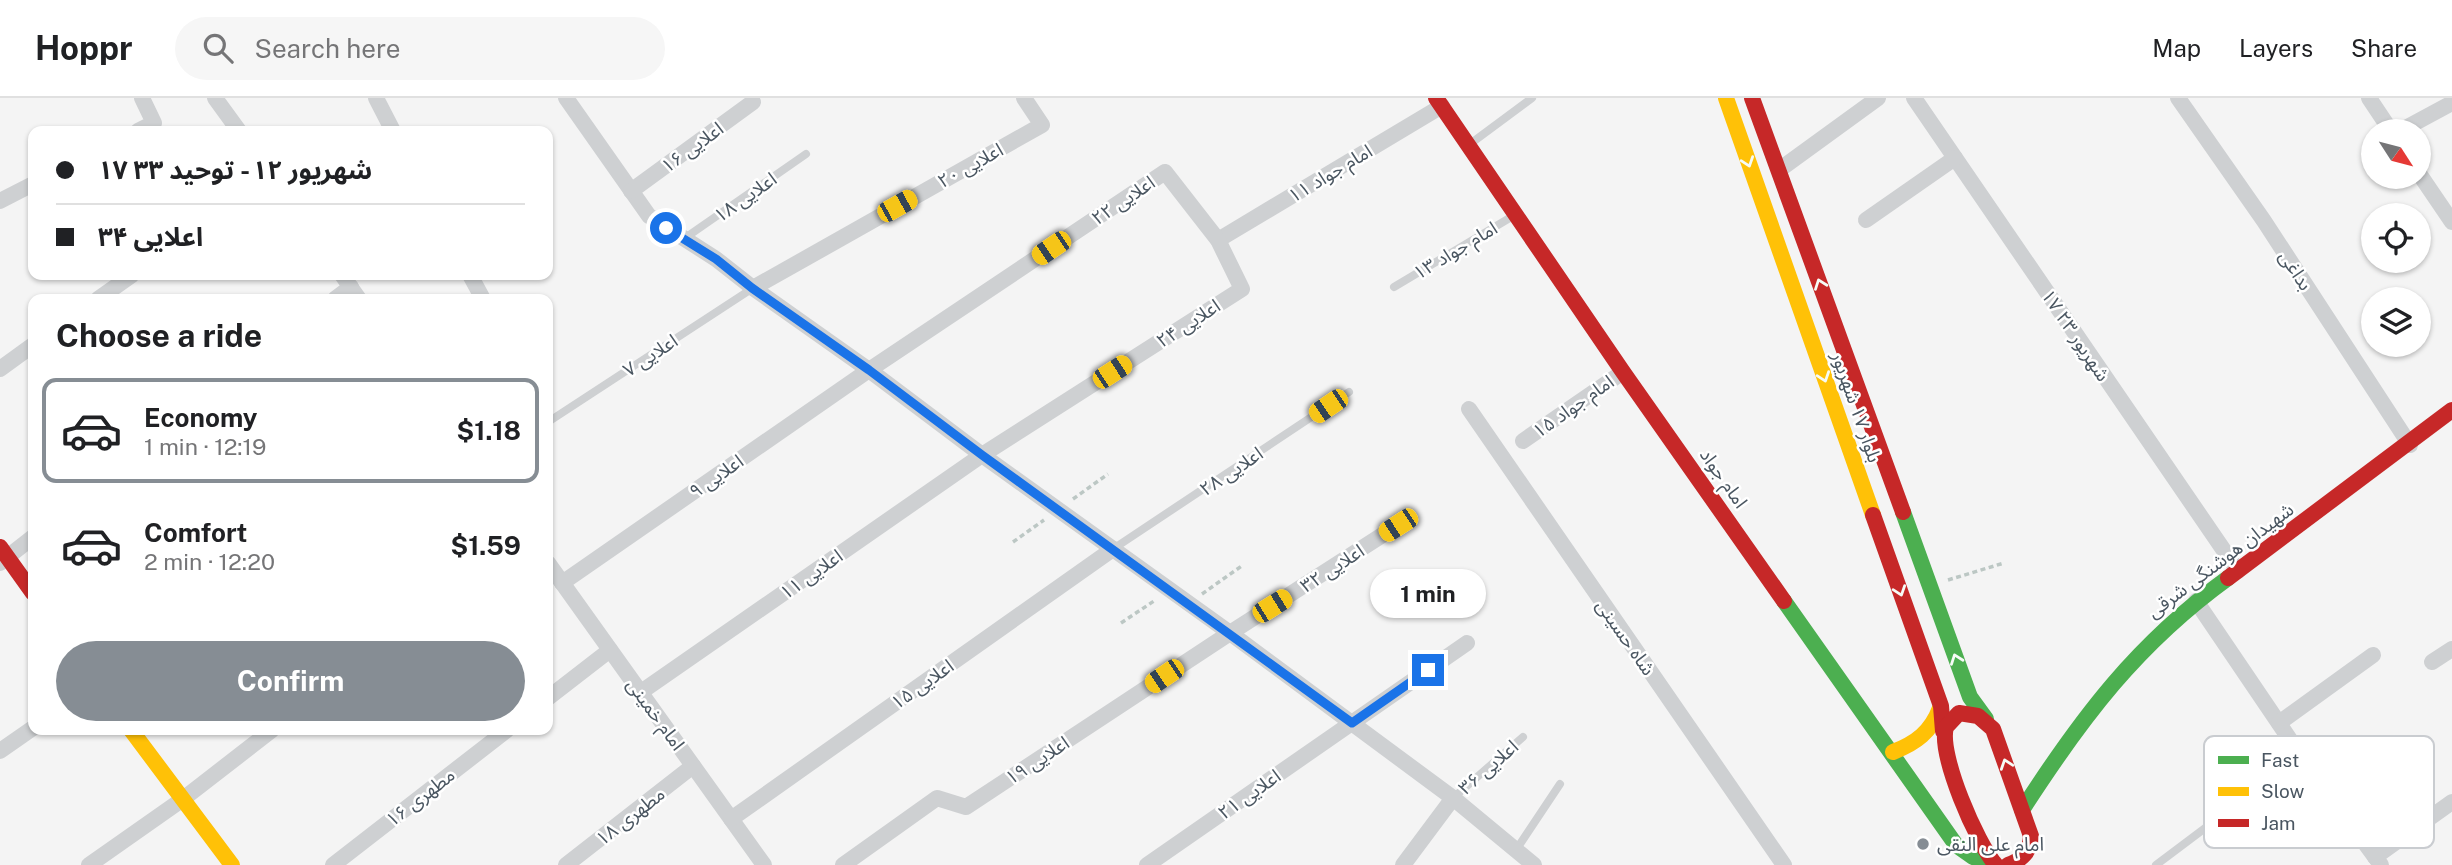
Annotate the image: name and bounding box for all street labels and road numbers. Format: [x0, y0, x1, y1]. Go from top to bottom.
street label: اعلایی ۱۶ [657, 117, 728, 178]
street label: اعلایی ۲۰ [933, 138, 1007, 193]
street label: امام جواد ۱۱ [1284, 139, 1378, 210]
street label: اعلایی ۱۸ [709, 167, 781, 227]
street label: اعلایی ۲۲ [1087, 171, 1159, 230]
street label: امام جواد ۱۳ [1409, 216, 1503, 287]
street label: بداغی [2274, 246, 2317, 295]
street label: ۱۷ شهریور ۲۳ [2036, 285, 2115, 386]
street label: اعلایی ۲۴ [1152, 294, 1225, 353]
street label: اعلایی ۷ [619, 329, 682, 382]
street label: بلوار ۱۷ شهریور [1827, 348, 1886, 465]
street label: امام جواد ۱۵ [1528, 370, 1620, 445]
street label: اعلایی ۲۸ [1195, 442, 1267, 501]
street label: امام جواد [1692, 444, 1752, 514]
street label: اعلایی ۹ [685, 450, 748, 503]
street label: شهیدان هوشنگی شرقی [2142, 498, 2298, 623]
street label: اعلایی ۳۲ [1296, 539, 1369, 598]
street label: اعلایی ۱۱ [775, 544, 847, 604]
street label: شاه حسینی [1591, 595, 1660, 680]
street label: اعلایی ۱۵ [886, 654, 958, 714]
street label: امام خمینی [619, 674, 689, 757]
street label: اعلایی ۱۹ [1001, 731, 1074, 790]
street label: اعلایی ۳۶ [1454, 735, 1523, 800]
street label: مطهری ۱۶ [381, 763, 459, 832]
street label: اعلایی ۲۱ [1213, 764, 1285, 824]
street label: مطهری ۱۸ [591, 782, 669, 851]

